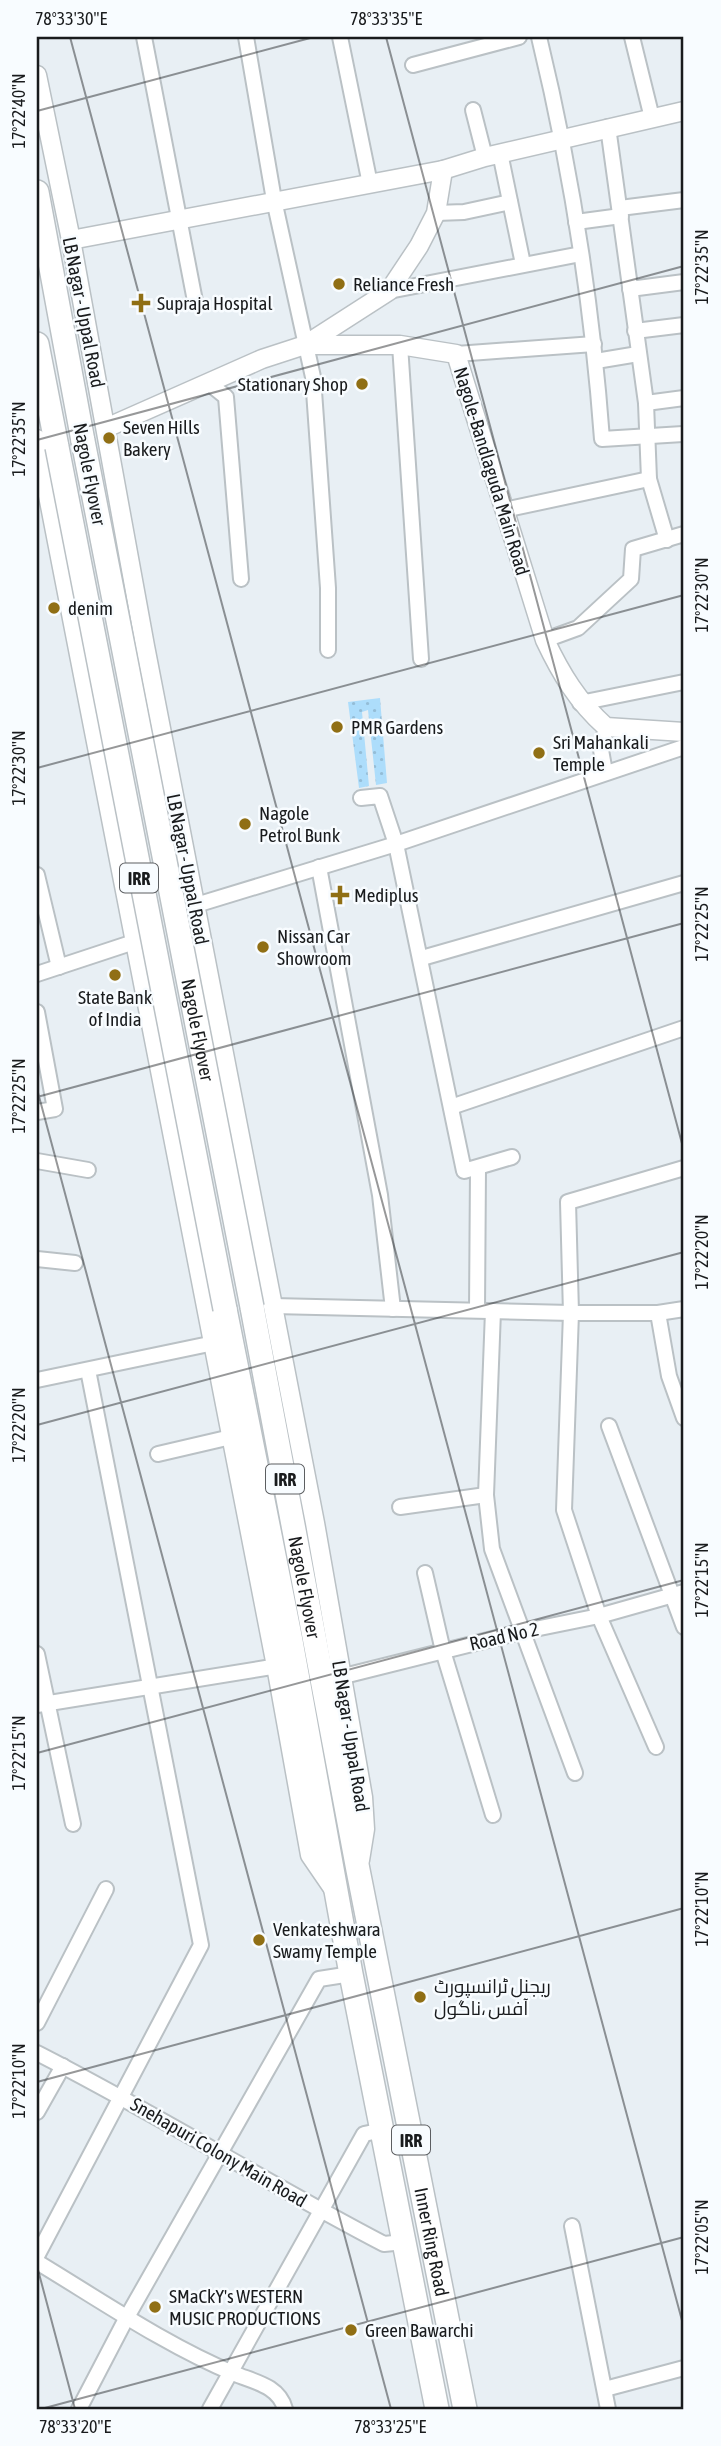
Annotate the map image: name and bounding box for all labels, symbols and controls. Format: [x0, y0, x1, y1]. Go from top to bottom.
text: 78°33'30"E [35, 8, 107, 29]
text: 78°33'35"E [350, 8, 422, 29]
text: 17°22'40"N [8, 73, 29, 149]
text: 17°22'35"N [691, 229, 712, 305]
street label: LB Nagar - Uppal Road [59, 235, 109, 389]
place label: Reliance Fresh [353, 273, 454, 295]
marker: Reliance Fresh [331, 276, 347, 292]
place label: Supraja Hospital [157, 292, 272, 314]
marker: Supraja Hospital [131, 293, 151, 313]
street label: Nagole-Bandlaguda Main Road [450, 364, 534, 578]
place label: Stationary Shop [238, 373, 348, 395]
marker: Stationary Shop [354, 376, 370, 392]
text: 17°22'35"N [8, 401, 29, 477]
place label: Seven Hills Bakery [123, 416, 200, 460]
street label: Nagole Flyover [69, 421, 111, 527]
marker: Seven Hills Bakery [101, 430, 117, 446]
text: 17°22'30"N [691, 557, 712, 633]
place label: denim [68, 597, 113, 619]
marker: denim [46, 600, 62, 616]
place label: PMR Gardens [351, 716, 444, 738]
marker: PMR Gardens [329, 719, 345, 735]
text: 17°22'30"N [8, 730, 29, 806]
place label: Sri Mahankali Temple [553, 731, 649, 775]
marker: Sri Mahankali Temple [531, 745, 547, 761]
street label: LB Nagar - Uppal Road [163, 792, 213, 946]
place label: Nagole Petrol Bunk [259, 802, 341, 846]
marker: Nagole Petrol Bunk [237, 816, 253, 832]
road number: IRR [120, 864, 158, 892]
place label: Mediplus [354, 884, 419, 906]
text: 17°22'25"N [691, 886, 712, 962]
marker: Mediplus [332, 887, 348, 903]
place label: Nissan Car Showroom [277, 925, 351, 969]
marker: Nissan Car Showroom [255, 939, 271, 955]
marker: State Bank of India [107, 967, 123, 983]
street label: Nagole Flyover [177, 977, 219, 1083]
place label: State Bank of India [78, 986, 153, 1030]
text: 17°22'25"N [8, 1058, 29, 1134]
text: 17°22'20"N [691, 1214, 712, 1290]
text: 17°22'20"N [8, 1387, 29, 1463]
road number: IRR [266, 1464, 304, 1494]
street label: Nagole Flyover [284, 1534, 325, 1640]
text: 17°22'15"N [691, 1542, 712, 1618]
street label: Road No 2 [467, 1617, 541, 1655]
street label: LB Nagar - Uppal Road [328, 1659, 374, 1813]
text: 17°22'15"N [8, 1715, 29, 1791]
text: 17°22'10"N [691, 1871, 712, 1947]
place label: Venkateshwara Swamy Temple [273, 1918, 381, 1962]
marker: Venkateshwara Swamy Temple [251, 1932, 267, 1948]
place label: ریجنل ٹرانسپورٹ آفس ،ناگول [434, 1975, 551, 2020]
marker: ریجنل ٹرانسپورٹ آفس ،ناگول [412, 1989, 428, 2005]
text: 17°22'10"N [8, 2043, 29, 2119]
street label: Snehapuri Colony Main Road [127, 2093, 311, 2211]
road number: IRR [392, 2126, 430, 2154]
street label: Inner Ring Road [410, 2186, 453, 2298]
text: 17°22'05"N [691, 2199, 712, 2275]
place label: SMaCkY's WESTERN MUSIC PRODUCTIONS [169, 2285, 321, 2329]
marker: SMaCkY's WESTERN MUSIC PRODUCTIONS [147, 2299, 163, 2315]
place label: Green Bawarchi [365, 2319, 474, 2341]
marker: Green Bawarchi [343, 2322, 359, 2338]
text: 78°33'20"E [39, 2416, 111, 2437]
text: 78°33'25"E [354, 2416, 426, 2437]

